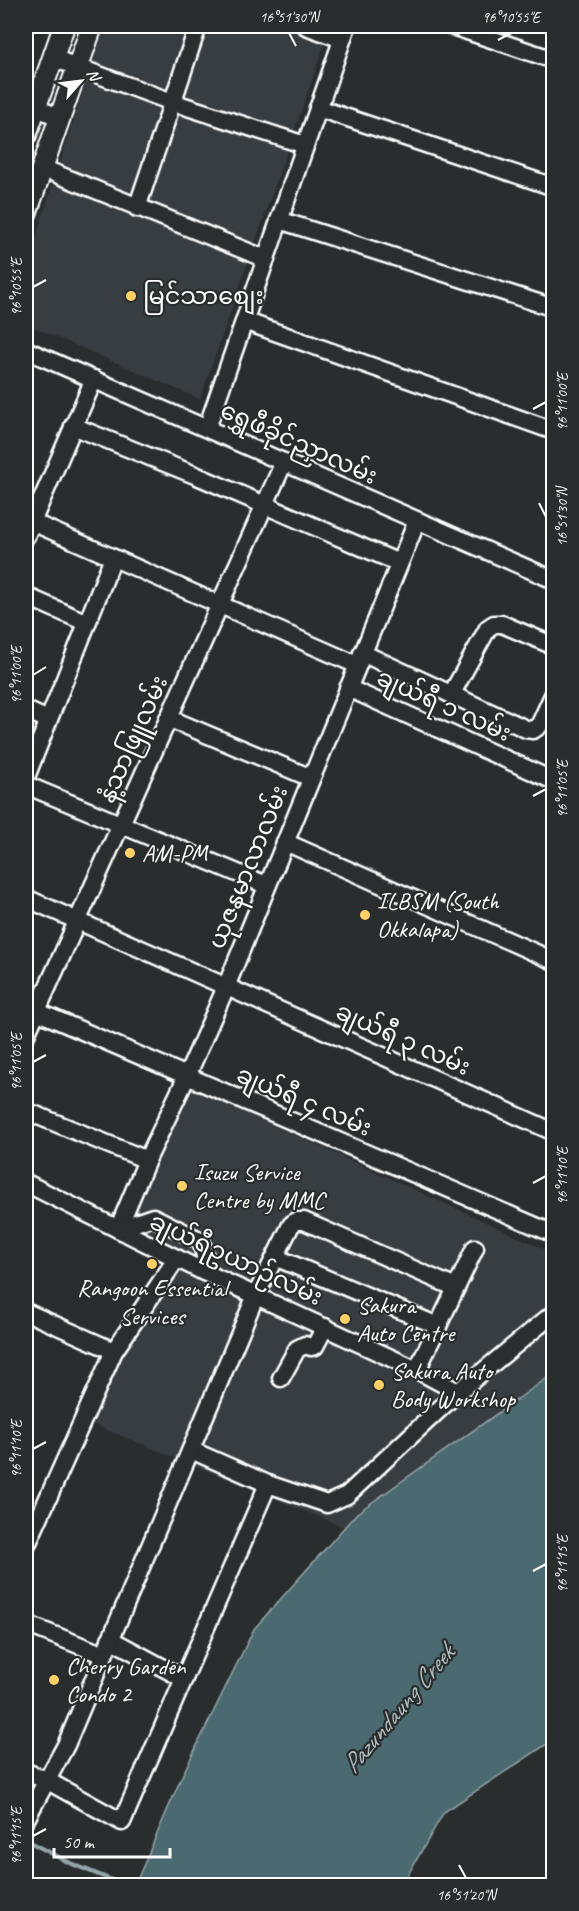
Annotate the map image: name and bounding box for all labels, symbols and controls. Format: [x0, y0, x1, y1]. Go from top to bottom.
text: 16°51'30"N [259, 8, 322, 27]
text: 96°10'55"E [482, 8, 542, 27]
north arrow [51, 51, 111, 111]
text: N [82, 65, 106, 86]
text: 96°10'55"E [7, 256, 26, 316]
place label: မြင်သာစျေး [143, 280, 264, 315]
marker: မြင်သာစျေး [124, 289, 138, 303]
text: 96°11'00"E [553, 371, 572, 431]
street label: ရွှေဖီခိုင်ညှာလမ်း [214, 394, 382, 495]
text: 16°51'30"N [553, 484, 572, 547]
text: 96°11'00"E [7, 644, 26, 704]
street label: ချယ်ရီ ၁ လမ်း [370, 661, 516, 752]
street label: နံ့သာဖြူလမ်း [91, 670, 178, 809]
text: 96°11'05"E [553, 758, 572, 818]
street label: ယုဇနမာလာလမ်း [201, 780, 298, 955]
place label: AM-PM [142, 838, 209, 868]
marker: AM-PM [123, 846, 137, 860]
place label: ILBSM (South Okkalapa) [377, 886, 500, 944]
marker: ILBSM (South Okkalapa) [358, 908, 372, 922]
street label: ချယ်ရီ ၃ လမ်း [330, 995, 475, 1086]
text: 96°11'05"E [7, 1031, 26, 1091]
street label: ချယ်ရီ ၄ လမ်း [230, 1058, 377, 1147]
text: 96°11'10"E [553, 1145, 572, 1205]
place label: Isuzu Service Centre by MMC [194, 1157, 327, 1215]
marker: Isuzu Service Centre by MMC [175, 1179, 189, 1193]
street label: ချယ်ရီဥယာဉ်လမ်း [143, 1205, 328, 1316]
marker: Rangoon Essential Services [145, 1257, 159, 1271]
place label: Rangoon Essential Services [77, 1273, 231, 1331]
place label: Sakura Auto Centre [357, 1290, 456, 1348]
marker: Sakura Auto Centre [338, 1312, 352, 1326]
place label: Sakura Auto Body Workshop [391, 1356, 516, 1414]
marker: Sakura Auto Body Workshop [372, 1378, 386, 1392]
text: 96°11'10"E [7, 1418, 26, 1478]
text: 96°11'15"E [553, 1533, 572, 1593]
water label: Pazundaung Creek [335, 1635, 464, 1780]
place label: Cherry Garden Condo 2 [66, 1651, 187, 1709]
marker: Cherry Garden Condo 2 [47, 1673, 61, 1687]
text: 96°11'15"E [7, 1805, 26, 1865]
scale bar [54, 1821, 170, 1859]
text: 50 m [63, 1831, 96, 1853]
text: 16°51'20"N [436, 1886, 499, 1905]

